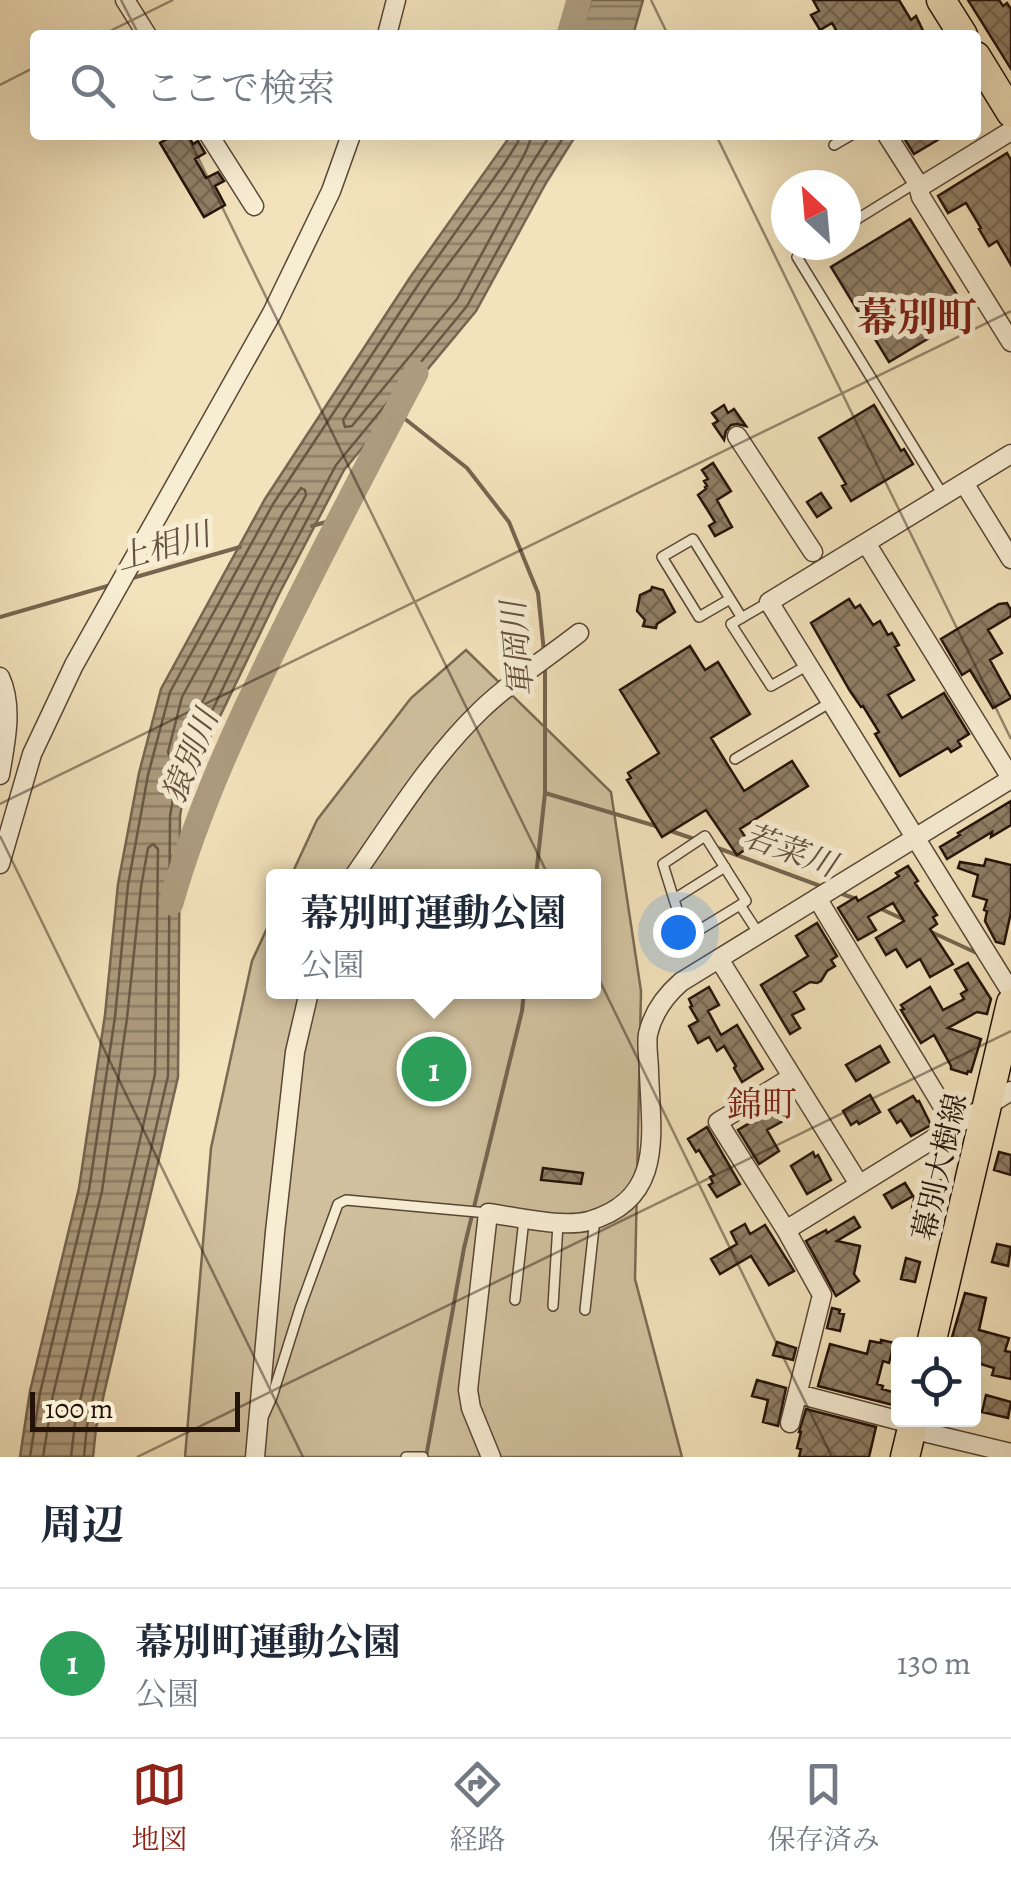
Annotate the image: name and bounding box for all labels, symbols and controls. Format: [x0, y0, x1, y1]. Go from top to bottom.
search box [30, 30, 981, 140]
icon: search [65, 58, 120, 113]
text: ここで検索 [145, 62, 335, 114]
north arrow [771, 170, 861, 260]
district label: 幕別町 [857, 290, 977, 345]
water label: 上相川 [111, 511, 218, 580]
water label: 軍岡川 [491, 596, 543, 699]
water label: 猿別川 [152, 700, 230, 809]
water label: 若菜川 [737, 813, 845, 888]
popup [266, 869, 601, 999]
text: 幕別町運動公園 [300, 887, 567, 939]
your location [653, 907, 704, 958]
text: 公園 [300, 943, 365, 987]
pin: 1 [402, 1032, 466, 1106]
district label: 錦町 [727, 1080, 797, 1128]
street label: 幕別大樹線 [904, 1089, 976, 1245]
map controls [891, 1337, 981, 1427]
button: locate [891, 1337, 981, 1427]
scale bar [30, 1387, 240, 1432]
text: 100 m [45, 1390, 113, 1428]
text: 周辺 [40, 1496, 124, 1553]
text: 幕別町運動公園 [135, 1616, 401, 1668]
text: 1 [67, 1641, 78, 1685]
text: 130 m [897, 1641, 971, 1685]
text: 公園 [135, 1672, 199, 1716]
tab: 地図 [131, 1757, 187, 1859]
tab: 経路 [449, 1757, 506, 1859]
tab: 保存済み [768, 1757, 880, 1859]

